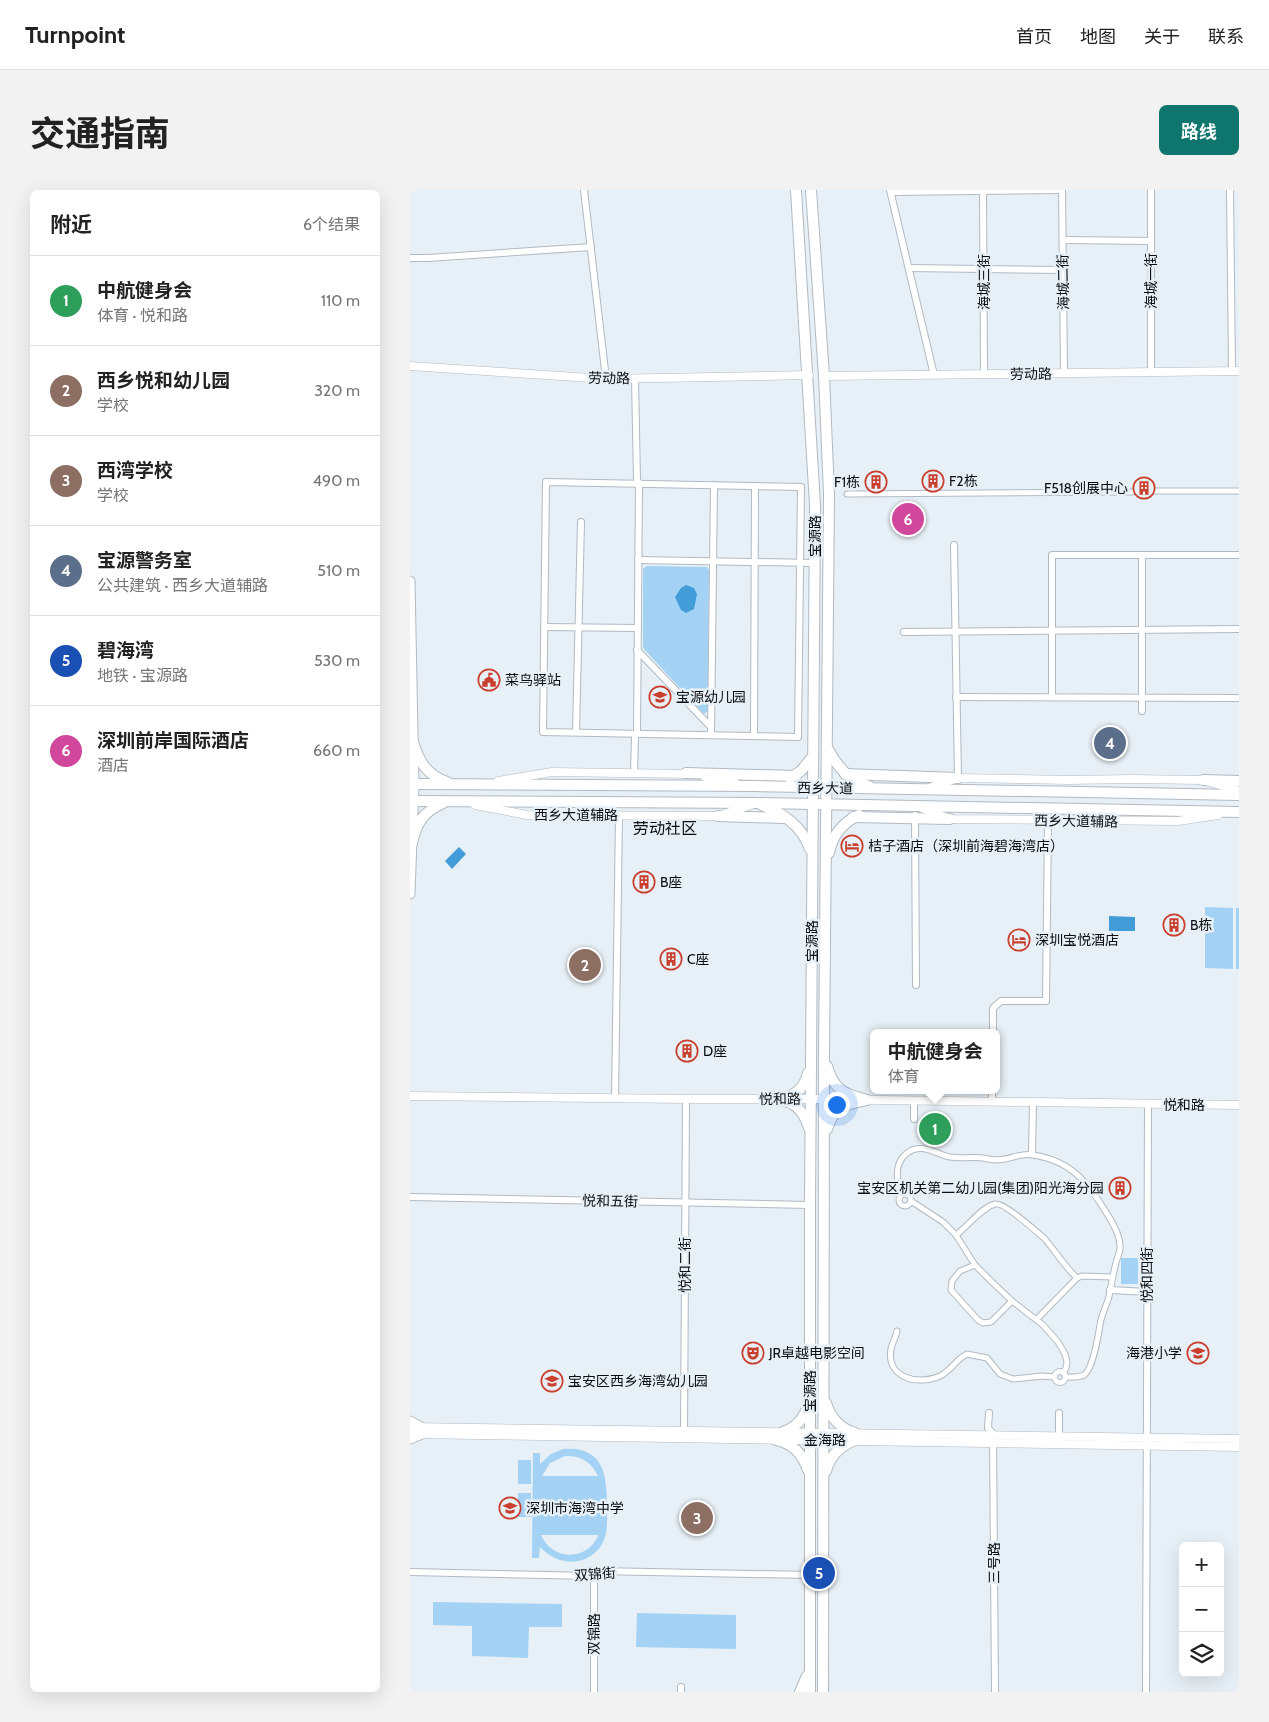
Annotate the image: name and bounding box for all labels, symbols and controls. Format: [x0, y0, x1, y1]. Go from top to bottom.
text: Turnpoint [25, 20, 125, 49]
text: 首页 [1016, 26, 1052, 48]
text: 地图 [1080, 26, 1116, 48]
text: 关于 [1144, 26, 1180, 48]
text: 联系 [1208, 26, 1244, 48]
button: 路线 [1159, 105, 1239, 155]
text: 交通指南 [30, 112, 170, 155]
text: 附近 [50, 212, 92, 237]
text: 6个结果 [303, 215, 360, 234]
street label: 海城一街 [1142, 253, 1160, 309]
street label: 海城三街 [975, 254, 993, 310]
street label: 海城二街 [1054, 254, 1072, 310]
text: 中航健身会 [97, 279, 192, 302]
text: 1 [63, 291, 69, 310]
text: 110 m [321, 291, 360, 310]
text: 体育 · 悦和路 [97, 306, 188, 325]
street label: 劳动路 [1010, 365, 1052, 383]
text: 西乡悦和幼儿园 [97, 369, 230, 392]
street label: 劳动路 [588, 369, 630, 387]
text: 2 [62, 381, 70, 400]
text: 320 m [314, 381, 360, 400]
text: 学校 [97, 396, 129, 415]
text: 西湾学校 [97, 459, 173, 482]
building icon: F2栋 [921, 469, 945, 493]
building icon: F1栋 [864, 470, 888, 494]
text: 3 [62, 471, 70, 490]
text: 490 m [313, 471, 360, 490]
place label: F2栋 [949, 472, 978, 490]
place label: F1栋 [834, 473, 860, 491]
building icon: F518创展中心 [1132, 476, 1156, 500]
place label: F518创展中心 [1044, 479, 1128, 497]
text: 学校 [97, 486, 129, 505]
pin: 6 [892, 500, 924, 538]
street label: 宝源路 [806, 515, 824, 557]
text: 宝源警务室 [97, 549, 192, 572]
text: 4 [61, 561, 71, 580]
text: 510 m [317, 561, 360, 580]
text: 公共建筑 · 西乡大道辅路 [97, 576, 268, 595]
text: 碧海湾 [97, 639, 154, 662]
text: 5 [62, 651, 70, 670]
text: 530 m [314, 651, 360, 670]
text: 地铁 · 宝源路 [97, 666, 188, 685]
public building icon: 菜鸟驿站 [477, 668, 501, 692]
place label: 菜鸟驿站 [505, 671, 561, 689]
school or university icon: 宝源幼儿园 [648, 685, 672, 709]
place label: 宝源幼儿园 [676, 688, 746, 706]
pin: 4 [1094, 724, 1126, 762]
text: 深圳前岸国际酒店 [97, 729, 249, 752]
text: 6 [62, 741, 71, 760]
text: 660 m [313, 741, 360, 760]
text: 酒店 [97, 756, 129, 775]
street label: 西乡大道 [797, 779, 853, 797]
street label: 西乡大道辅路 [534, 806, 618, 824]
street label: 西乡大道辅路 [1034, 811, 1118, 831]
district label: 劳动社区 [633, 819, 697, 838]
hotel icon: 桔子酒店（深圳前海碧海湾店） [840, 834, 864, 858]
place label: 桔子酒店（深圳前海碧海湾店） [868, 837, 1064, 855]
building icon: B座 [632, 870, 656, 894]
place label: B座 [660, 873, 682, 891]
building icon: B栋 [1162, 913, 1186, 937]
place label: B栋 [1190, 916, 1212, 934]
street label: 宝源路 [803, 920, 821, 962]
hotel icon: 深圳宝悦酒店 [1007, 928, 1031, 952]
place label: 深圳宝悦酒店 [1035, 931, 1119, 949]
pin: 2 [569, 946, 601, 984]
building icon: C座 [659, 947, 683, 971]
place label: C座 [687, 950, 710, 968]
popup [870, 1029, 1000, 1094]
building icon: D座 [675, 1039, 699, 1063]
text: 中航健身会 [887, 1040, 983, 1063]
place label: D座 [703, 1042, 727, 1060]
text: 体育 [887, 1067, 920, 1086]
street label: 悦和路 [759, 1090, 801, 1108]
your location [824, 1092, 850, 1118]
street label: 悦和路 [1163, 1096, 1205, 1114]
pin: 1 [919, 1110, 951, 1148]
building icon: 宝安区机关第二幼儿园(集团)阳光海分园 [1108, 1176, 1132, 1200]
place label: 宝安区机关第二幼儿园(集团)阳光海分园 [857, 1179, 1104, 1197]
street label: 悦和五街 [582, 1192, 638, 1210]
street label: 悦和二街 [676, 1237, 694, 1293]
street label: 悦和四街 [1138, 1247, 1156, 1303]
theatre icon: JR卓越电影空间 [741, 1341, 765, 1365]
school or university icon: 海港小学 [1186, 1341, 1210, 1365]
place label: JR卓越电影空间 [768, 1344, 865, 1362]
place label: 海港小学 [1126, 1344, 1182, 1362]
school or university icon: 宝安区西乡海湾幼儿园 [540, 1369, 564, 1393]
street label: 宝源路 [801, 1370, 819, 1412]
place label: 宝安区西乡海湾幼儿园 [568, 1372, 708, 1390]
street label: 金海路 [804, 1431, 846, 1449]
school or university icon: 深圳市海湾中学 [498, 1496, 522, 1520]
place label: 深圳市海湾中学 [526, 1499, 624, 1517]
pin: 3 [681, 1499, 713, 1537]
street label: 三号路 [985, 1542, 1003, 1584]
map controls [1179, 1542, 1224, 1677]
button: + [1179, 1542, 1224, 1587]
pin: 5 [803, 1554, 835, 1592]
street label: 双锦街 [573, 1564, 617, 1584]
button: − [1179, 1587, 1224, 1632]
street label: 双锦路 [585, 1613, 603, 1655]
button: layers [1179, 1632, 1224, 1677]

